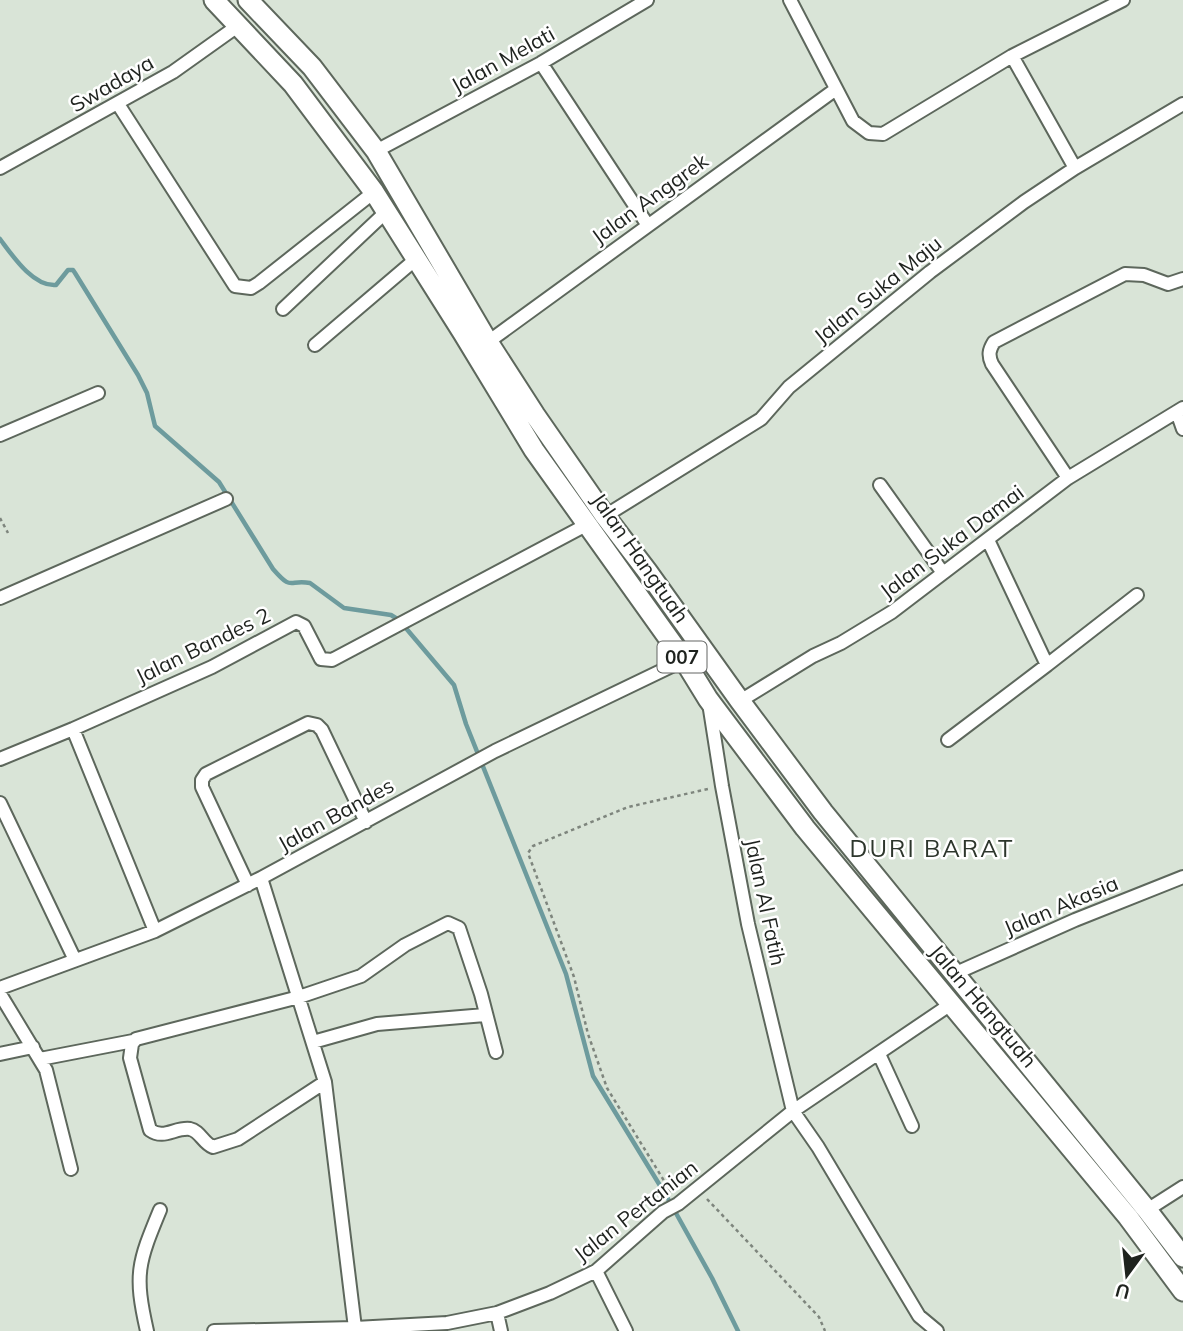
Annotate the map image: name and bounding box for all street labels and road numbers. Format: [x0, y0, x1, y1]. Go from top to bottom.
street label: Jalan Melati [446, 20, 559, 98]
street label: Swadaya [65, 49, 158, 117]
street label: Jalan Anggrek [586, 147, 713, 249]
street label: Jalan Suka Maju [808, 230, 946, 349]
street label: Jalan Suka Damai [874, 479, 1028, 604]
street label: Jalan Hangtuah [586, 487, 695, 628]
street label: Jalan Bandes 2 [131, 601, 274, 689]
road number: 007 [658, 642, 706, 672]
street label: Jalan Bandes [273, 772, 398, 857]
street label: Jalan Al Fatih [740, 836, 792, 968]
street label: Jalan Akasia [1000, 869, 1122, 941]
street label: Jalan Hangtuah [925, 938, 1043, 1072]
street label: Jalan Pertanian [568, 1154, 702, 1267]

